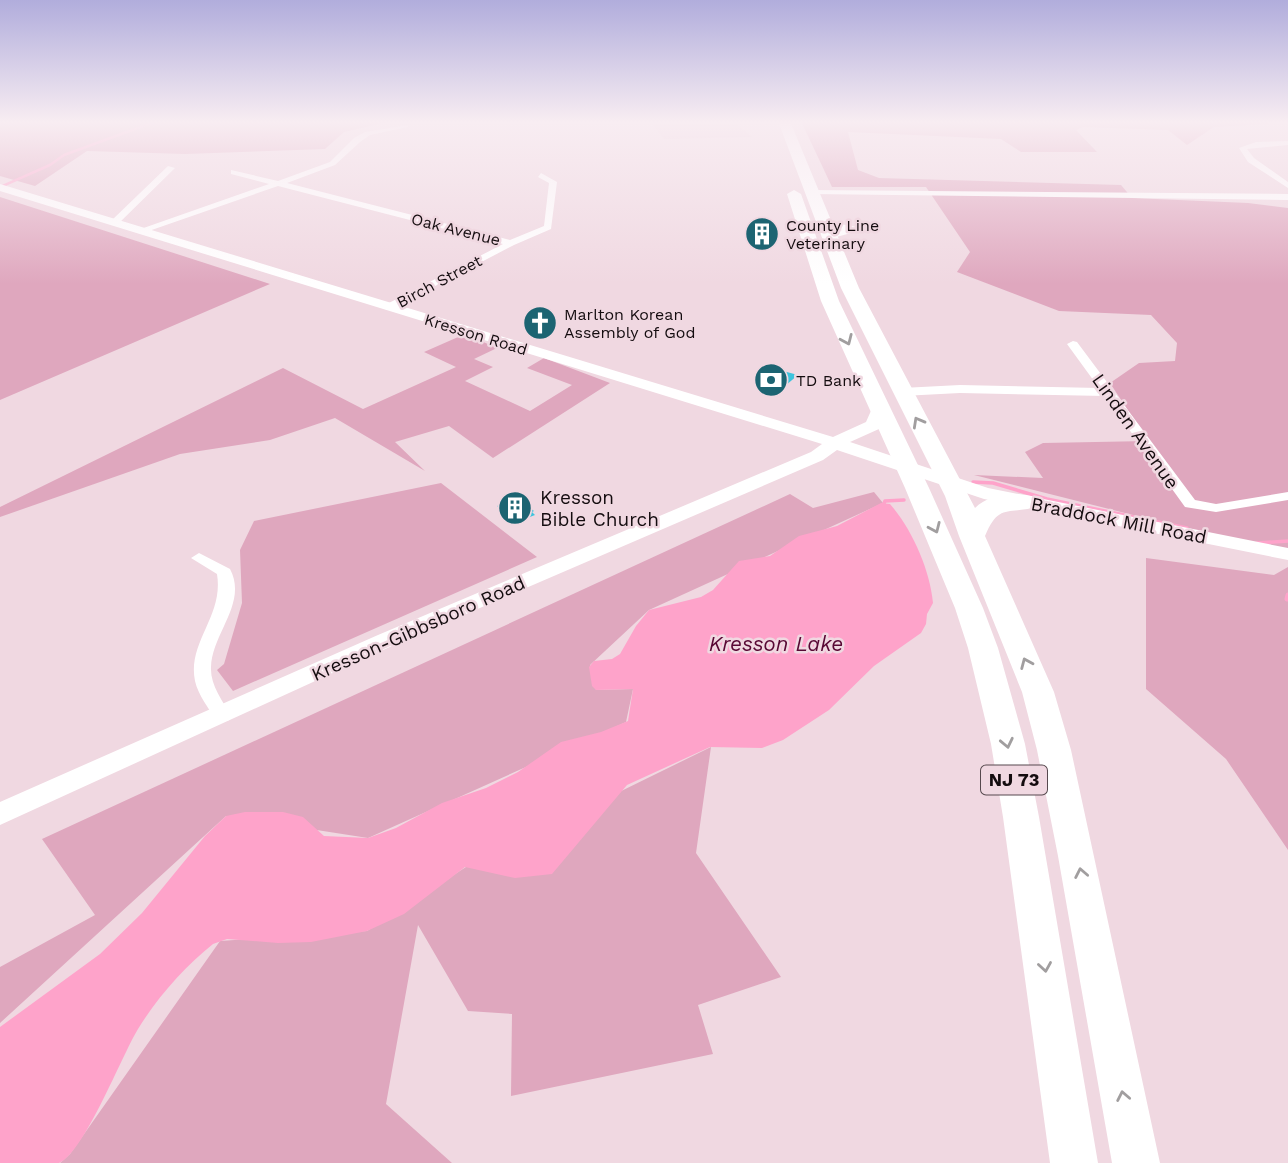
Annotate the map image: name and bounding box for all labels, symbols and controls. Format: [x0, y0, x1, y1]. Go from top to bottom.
street label: Oak Avenue [409, 209, 502, 250]
building icon: County Line Veterinary [743, 215, 781, 253]
place label: County Line Veterinary [786, 216, 879, 253]
street label: Birch Street [394, 251, 485, 312]
church icon: Marlton Korean Assembly of God [521, 304, 559, 342]
place label: Marlton Korean Assembly of God [564, 305, 695, 342]
street label: Kresson Road [422, 310, 530, 359]
one-way arrow [839, 333, 853, 345]
bank icon: TD Bank [752, 361, 790, 399]
street label: Linden Avenue [1087, 369, 1184, 493]
place label: TD Bank [796, 371, 861, 390]
one-way arrow [913, 417, 926, 429]
place label: Kresson Bible Church [540, 486, 659, 531]
building icon: Kresson Bible Church [496, 489, 534, 527]
street label: Braddock Mill Road [1029, 492, 1209, 549]
one-way arrow [927, 521, 941, 533]
street label: Kresson-Gibbsboro Road [308, 571, 529, 686]
water label: Kresson Lake [709, 631, 843, 656]
one-way arrow [1020, 657, 1034, 669]
one-way arrow [999, 737, 1014, 749]
road number: NJ 73 [981, 766, 1047, 794]
one-way arrow [1074, 867, 1089, 879]
one-way arrow [1037, 962, 1052, 973]
one-way arrow [1117, 1090, 1132, 1102]

